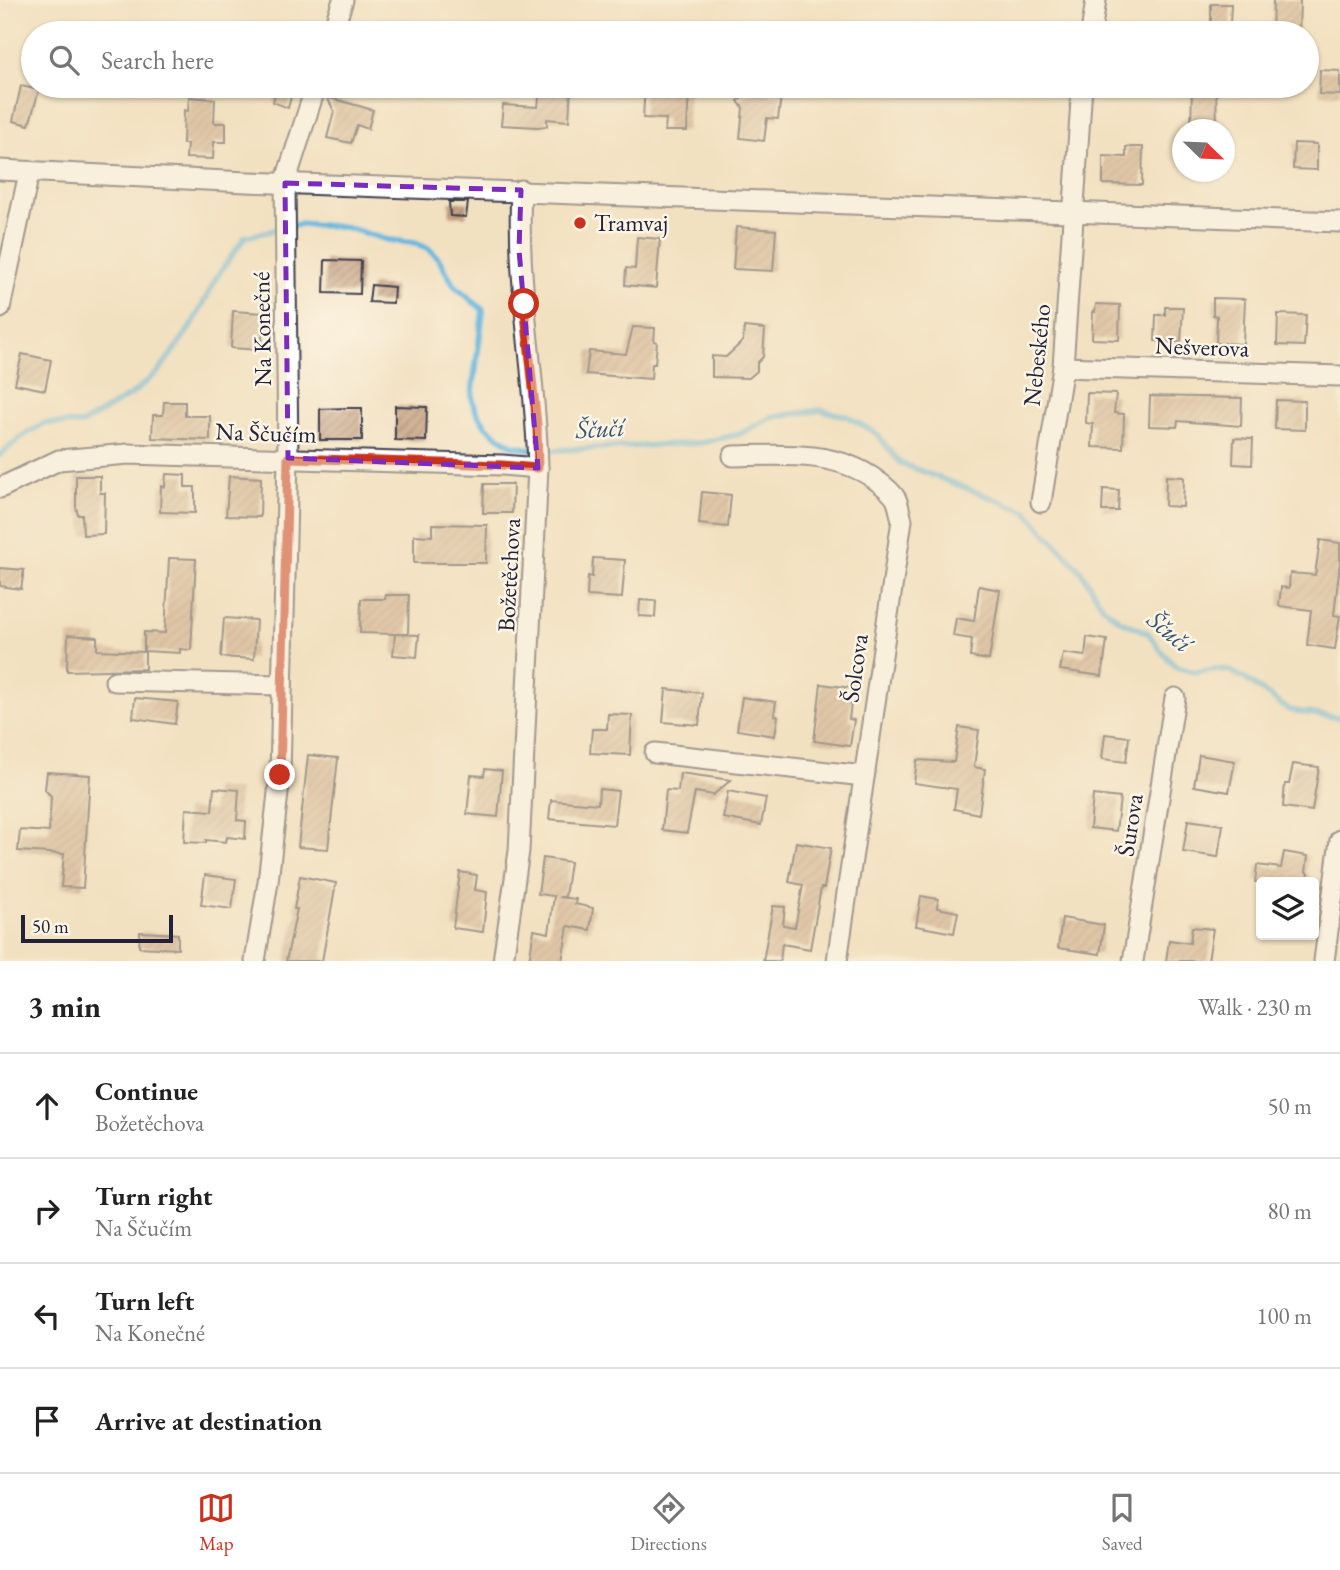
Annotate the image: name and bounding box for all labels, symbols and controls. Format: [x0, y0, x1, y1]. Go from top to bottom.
search box [21, 21, 1319, 98]
icon: search [45, 41, 83, 79]
text: Search here [101, 43, 214, 77]
north arrow [1172, 119, 1235, 182]
place label: Tramvaj [594, 207, 668, 238]
marker: Tramvaj [572, 215, 588, 231]
street label: Na Konečné [245, 271, 278, 387]
route start [508, 288, 539, 319]
street label: Nebeského [1016, 302, 1057, 408]
street label: Nešverova [1154, 329, 1250, 364]
water label: Ščučí [574, 410, 628, 446]
street label: Na Ščučím [215, 415, 317, 450]
street label: Božetěchova [490, 517, 527, 633]
water label: Ščučí [1140, 602, 1201, 661]
street label: Šolcova [834, 631, 875, 704]
route end [264, 759, 295, 790]
street label: Šurova [1109, 791, 1150, 858]
map controls [1256, 877, 1319, 940]
button: layers [1256, 877, 1319, 940]
scale bar [21, 912, 173, 944]
text: 50 m [32, 914, 69, 939]
text: 3 min [28, 987, 101, 1026]
text: Walk · 230 m [1198, 992, 1312, 1022]
text: Continue [95, 1074, 198, 1108]
icon: ahead [28, 1087, 66, 1125]
text: 50 m [1267, 1091, 1312, 1121]
text: Božetěchova [95, 1108, 204, 1138]
text: Turn right [95, 1179, 213, 1213]
icon: right [28, 1192, 66, 1230]
text: 80 m [1267, 1196, 1312, 1226]
text: Na Ščučím [95, 1213, 192, 1243]
text: Turn left [95, 1284, 194, 1318]
icon: left [28, 1297, 66, 1335]
text: 100 m [1256, 1301, 1312, 1331]
text: Na Konečné [95, 1318, 205, 1348]
icon: arrive [28, 1402, 66, 1440]
text: Arrive at destination [95, 1404, 322, 1438]
tab: Map [197, 1489, 235, 1556]
tab: Directions [630, 1489, 707, 1556]
tab: Saved [1102, 1489, 1143, 1556]

